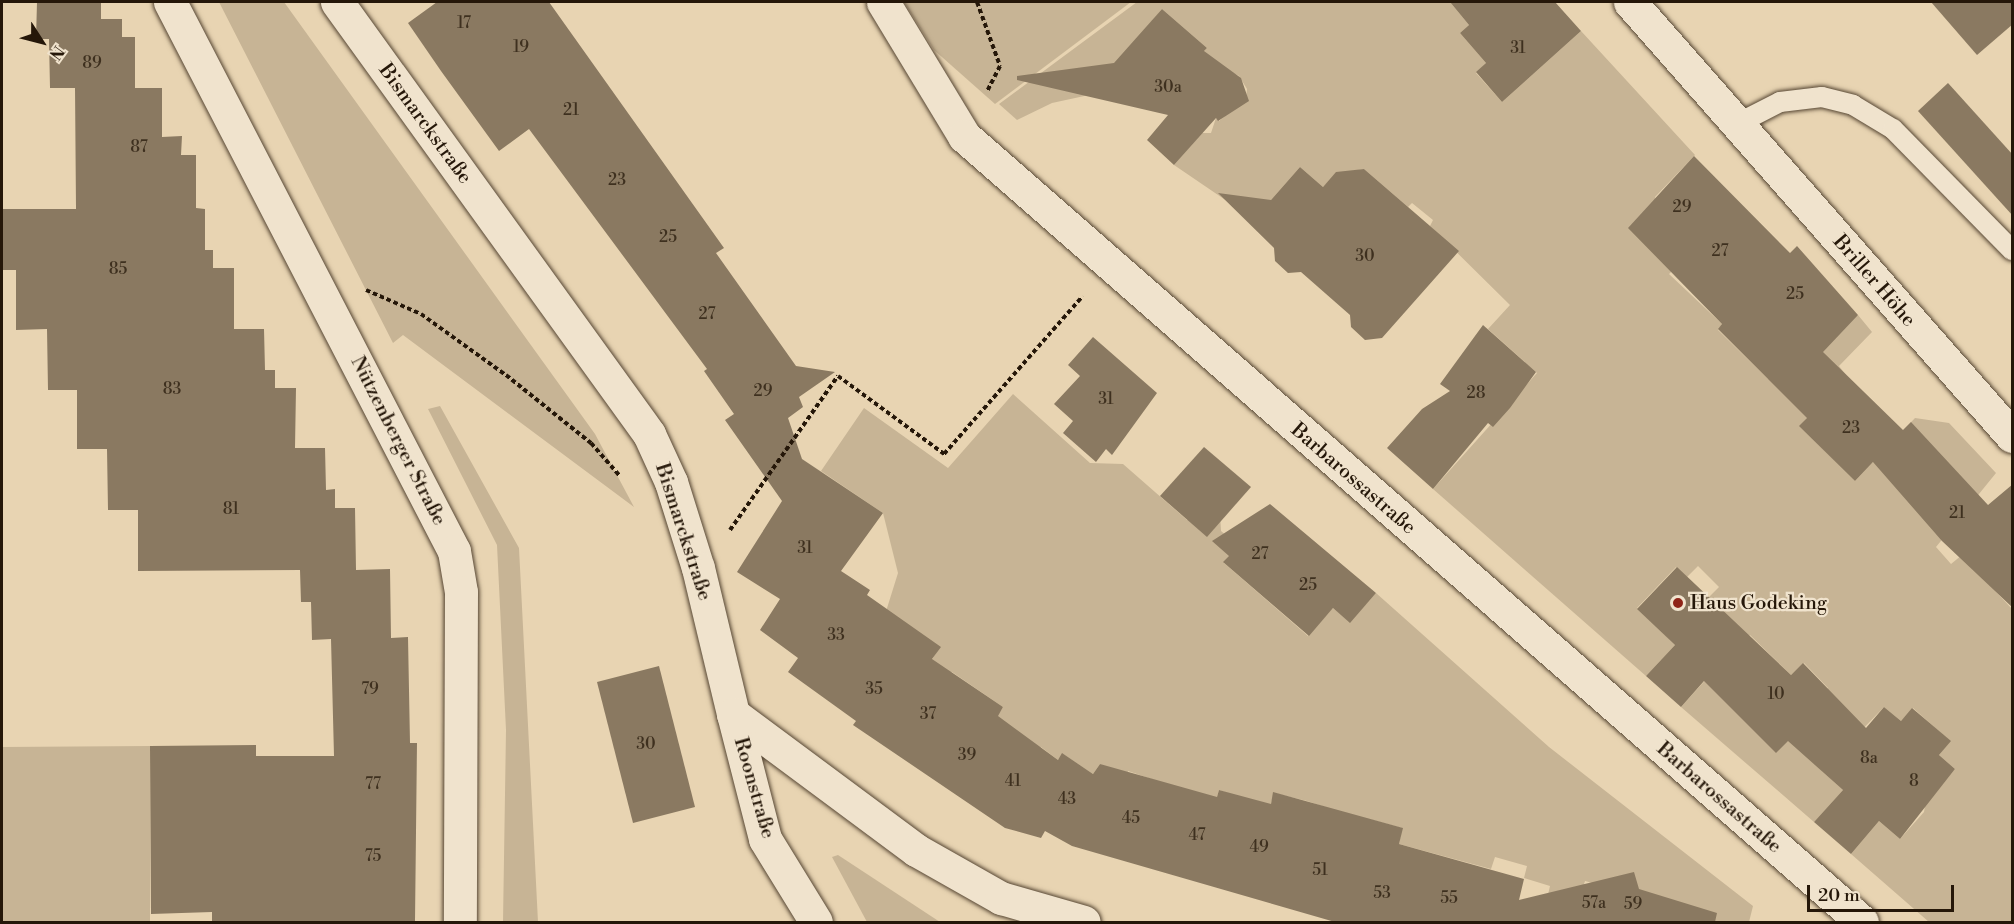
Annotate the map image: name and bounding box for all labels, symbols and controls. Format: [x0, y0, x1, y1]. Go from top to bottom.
north arrow [12, 12, 72, 72]
house number: 17 [457, 13, 471, 33]
house number: 19 [513, 37, 529, 57]
house number: 31 [1510, 38, 1526, 58]
text: N [45, 42, 68, 64]
house number: 89 [82, 53, 102, 73]
street label: Bismarckstraße [373, 59, 477, 189]
house number: 30a [1154, 77, 1182, 97]
house number: 21 [563, 100, 579, 120]
house number: 87 [130, 137, 148, 157]
house number: 23 [608, 170, 626, 190]
house number: 29 [1673, 197, 1691, 217]
house number: 25 [659, 227, 677, 247]
street label: Briller Höhe [1828, 230, 1920, 332]
house number: 27 [1711, 241, 1729, 261]
house number: 30 [1355, 246, 1375, 266]
house number: 85 [109, 259, 127, 279]
house number: 25 [1786, 284, 1804, 304]
house number: 27 [698, 304, 716, 324]
street label: Nützenberger Straße [345, 353, 451, 529]
house number: 83 [163, 379, 181, 399]
house number: 29 [754, 381, 772, 401]
house number: 28 [1467, 383, 1485, 403]
house number: 31 [1098, 389, 1114, 409]
street label: Barbarossastraße [1286, 418, 1420, 540]
house number: 23 [1842, 418, 1860, 438]
street label: Bismarckstraße [650, 460, 716, 604]
house number: 81 [223, 499, 239, 519]
house number: 21 [1949, 503, 1965, 523]
house number: 31 [797, 538, 813, 558]
house number: 27 [1251, 544, 1269, 564]
house number: 25 [1299, 575, 1317, 595]
place label: Haus Godeking [1690, 591, 1827, 615]
marker: Haus Godeking [1671, 596, 1685, 610]
house number: 33 [827, 625, 845, 645]
house number: 79 [361, 679, 379, 699]
house number: 35 [865, 679, 883, 699]
house number: 10 [1768, 684, 1784, 704]
house number: 37 [920, 704, 936, 724]
house number: 30 [636, 734, 656, 754]
street label: Roonstraße [728, 735, 780, 841]
street label: Barbarossastraße [1652, 737, 1786, 859]
house number: 39 [958, 745, 976, 765]
house number: 8a [1860, 748, 1878, 768]
house number: 41 [1005, 771, 1021, 791]
house number: 8 [1909, 771, 1919, 791]
house number: 77 [365, 774, 381, 794]
house number: 43 [1058, 789, 1076, 809]
house number: 45 [1122, 808, 1140, 828]
house number: 47 [1189, 825, 1205, 845]
house number: 49 [1249, 837, 1269, 857]
house number: 75 [365, 846, 381, 866]
house number: 51 [1312, 860, 1328, 880]
scale bar [1810, 873, 1957, 911]
house number: 53 [1373, 883, 1391, 903]
text: 20 m [1818, 884, 1860, 907]
house number: 55 [1440, 888, 1458, 908]
house number: 57a [1582, 893, 1606, 913]
house number: 59 [1624, 894, 1642, 914]

